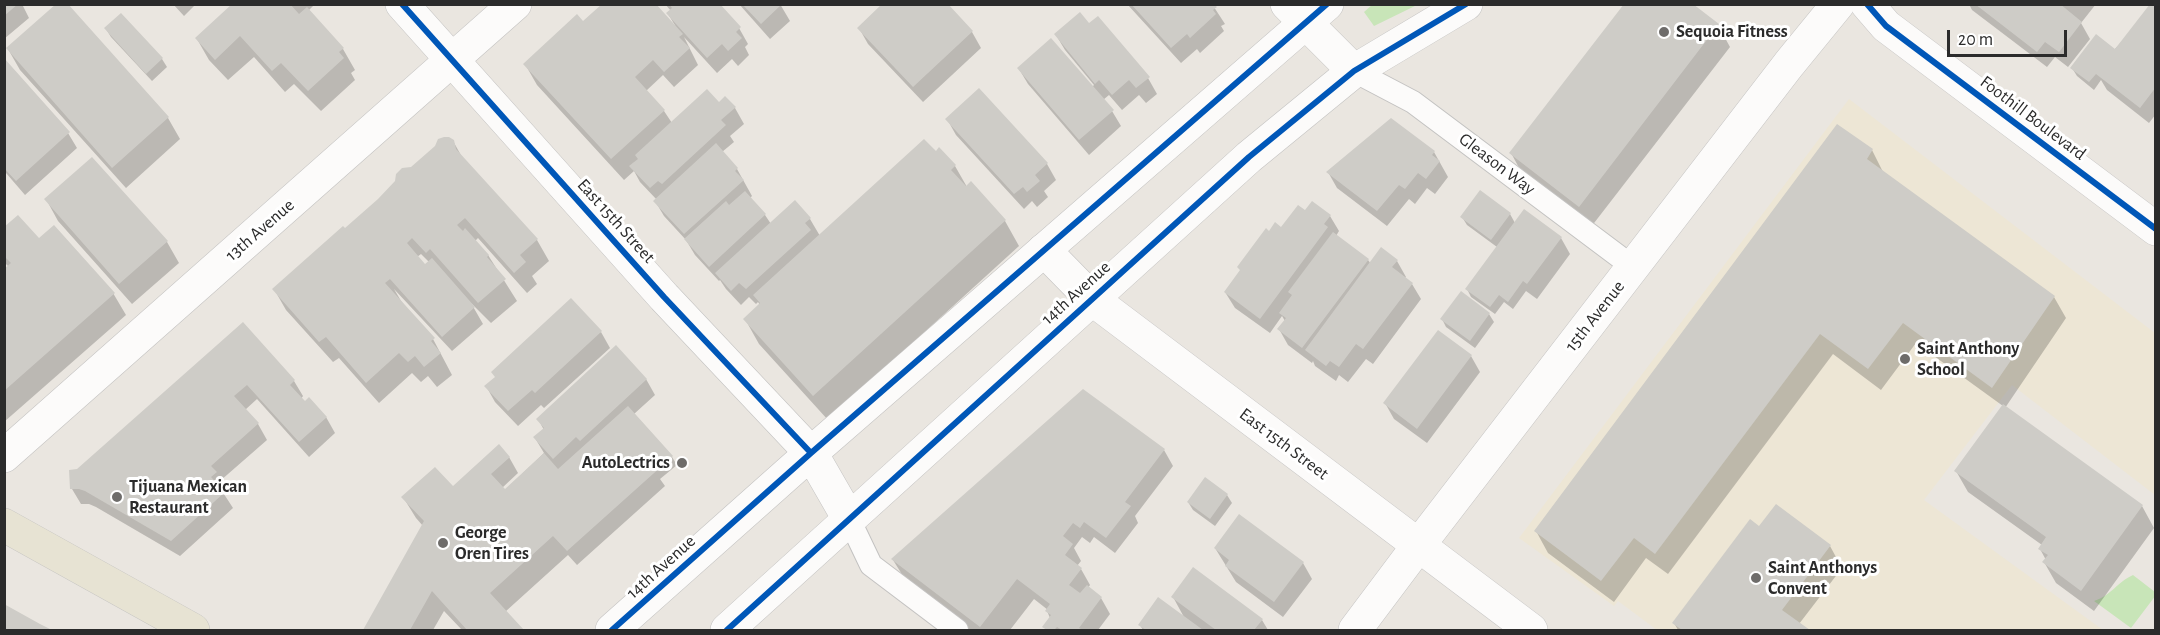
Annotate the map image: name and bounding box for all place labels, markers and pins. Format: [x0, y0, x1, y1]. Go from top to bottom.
place label: Sequoia Fitness [1676, 21, 1788, 43]
marker: Sequoia Fitness [1657, 25, 1671, 39]
place label: Saint Anthony School [1917, 338, 2019, 380]
marker: Saint Anthony School [1898, 352, 1912, 366]
place label: AutoLectrics [582, 452, 670, 474]
marker: AutoLectrics [675, 456, 689, 470]
place label: Tijuana Mexican Restaurant [129, 476, 247, 518]
marker: Tijuana Mexican Restaurant [110, 490, 124, 504]
place label: George Oren Tires [455, 522, 529, 564]
marker: George Oren Tires [436, 536, 450, 550]
place label: Saint Anthonys Convent [1768, 557, 1877, 600]
marker: Saint Anthonys Convent [1749, 571, 1763, 585]

